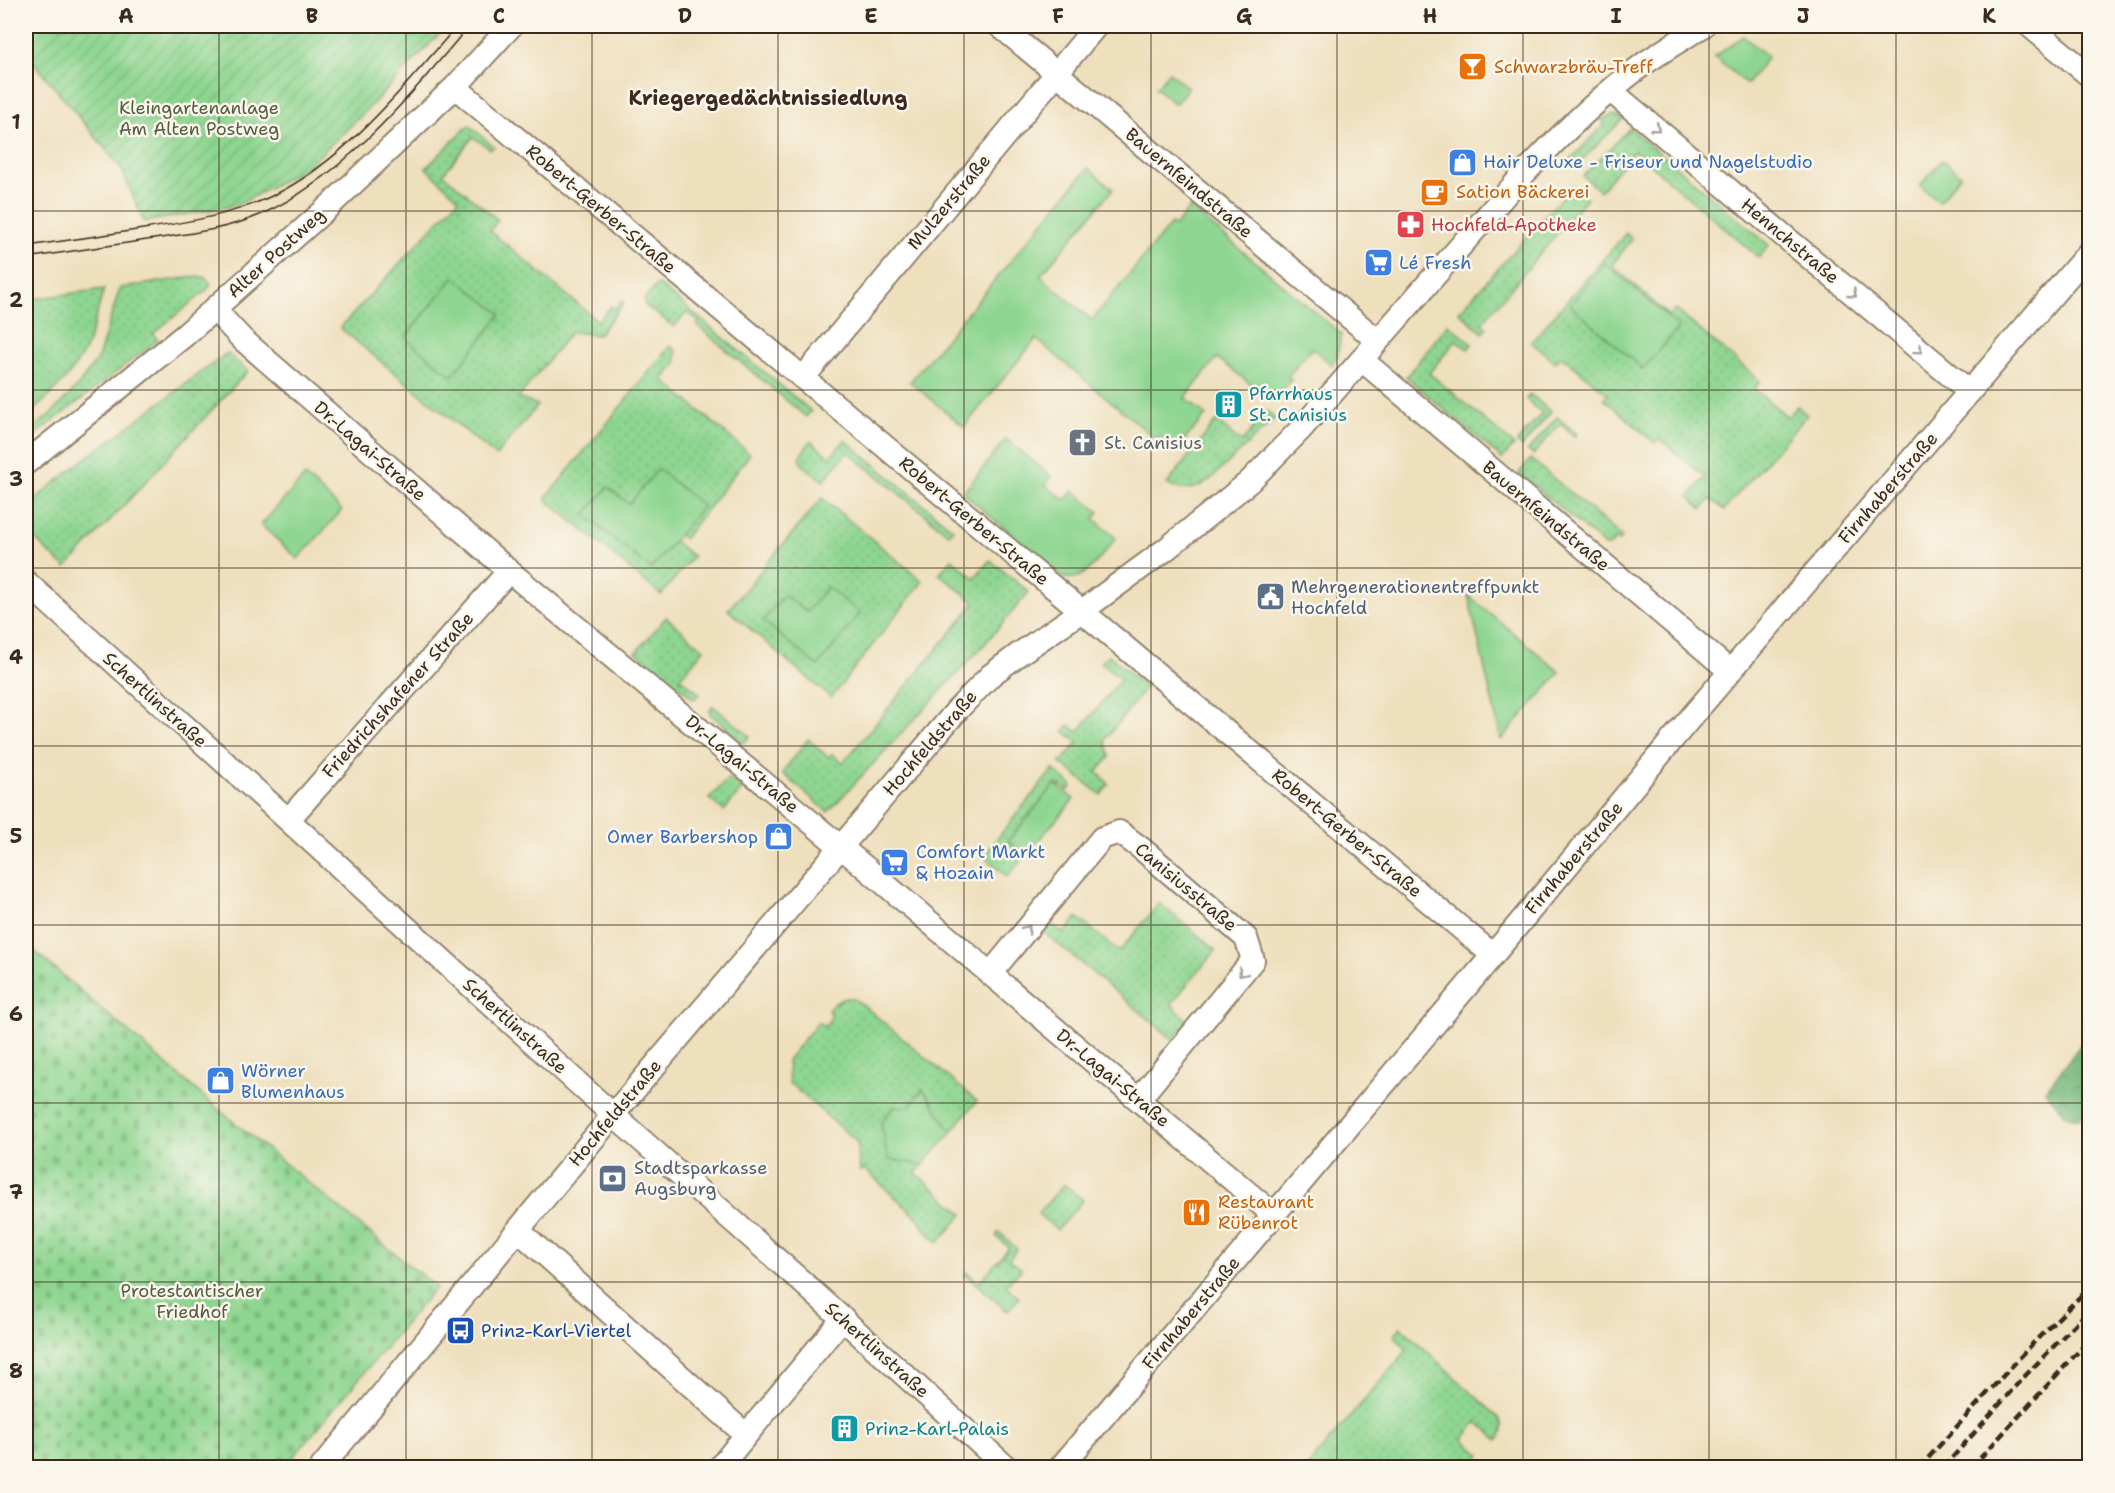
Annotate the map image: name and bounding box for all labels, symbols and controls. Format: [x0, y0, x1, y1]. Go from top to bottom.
text: A [118, 3, 134, 29]
text: B [306, 3, 318, 29]
text: C [493, 3, 505, 29]
text: D [678, 3, 692, 29]
text: E [864, 3, 878, 29]
text: F [1052, 3, 1064, 29]
text: G [1236, 3, 1252, 29]
text: H [1423, 3, 1437, 29]
text: I [1610, 3, 1622, 29]
text: J [1797, 3, 1810, 29]
text: K [1982, 3, 1996, 29]
bar icon: Schwarzbräu-Treff [1457, 51, 1489, 83]
place label: Schwarzbräu-Treff [1494, 55, 1653, 79]
district label: Kriegergedächtnissiedlung [629, 85, 907, 111]
park label: Kleingartenanlage Am Alten Postweg [119, 96, 279, 141]
text: 1 [11, 109, 21, 135]
one-way arrow [1649, 121, 1660, 132]
street label: Bauernfeindstraße [1120, 122, 1258, 244]
street label: Robert-Gerber-Straße [521, 139, 681, 279]
shop icon: Hair Deluxe - Friseur und Nagelstudio [1446, 146, 1478, 178]
street label: Mulzerstraße [902, 149, 996, 255]
place label: Hair Deluxe - Friseur und Nagelstudio [1483, 150, 1813, 174]
cafe icon: Sation Bäckerei [1419, 176, 1451, 208]
place label: Sation Bäckerei [1456, 180, 1590, 204]
street label: Hennchstraße [1736, 193, 1844, 289]
street label: Alter Postweg [222, 203, 330, 303]
pharmacy icon: Hochfeld-Apotheke [1394, 209, 1426, 241]
place label: Hochfeld-Apotheke [1431, 213, 1597, 237]
supermarket icon: Lé Fresh [1362, 247, 1394, 279]
place label: Lé Fresh [1399, 251, 1471, 275]
text: 2 [9, 287, 23, 313]
one-way arrow [1846, 287, 1857, 298]
one-way arrow [1912, 343, 1923, 354]
place label: Pfarrhaus St. Canisius [1249, 382, 1347, 427]
building icon: Pfarrhaus St. Canisius [1212, 388, 1244, 420]
street label: Dr.-Lagai-Straße [309, 396, 431, 506]
church icon: St. Canisius [1067, 427, 1099, 459]
street label: Firnhaberstraße [1833, 427, 1943, 549]
place label: St. Canisius [1104, 431, 1202, 455]
street label: Robert-Gerber-Straße [894, 451, 1054, 591]
street label: Bauernfeindstraße [1477, 455, 1615, 577]
text: 3 [9, 466, 23, 492]
place label: Mehrgenerationentreffpunkt Hochfeld [1291, 575, 1540, 620]
public building icon: Mehrgenerationentreffpunkt Hochfeld [1254, 581, 1286, 613]
street label: Friedrichshafener Straße [317, 607, 479, 783]
text: 4 [9, 644, 23, 670]
street label: Schertlinstraße [98, 647, 212, 753]
street label: Hochfeldstraße [877, 685, 983, 801]
street label: Dr.-Lagai-Straße [680, 709, 804, 819]
street label: Robert-Gerber-Straße [1267, 763, 1427, 903]
street label: Firnhaberstraße [1520, 796, 1628, 920]
shop icon: Omer Barbershop [763, 821, 795, 853]
text: 5 [10, 823, 22, 849]
place label: Omer Barbershop [607, 825, 758, 849]
street label: Canisiusstraße [1130, 837, 1242, 937]
place label: Comfort Markt & Hozain [916, 840, 1045, 885]
supermarket icon: Comfort Markt & Hozain [879, 846, 911, 878]
one-way arrow [1020, 925, 1031, 936]
one-way arrow [1239, 966, 1250, 977]
street label: Schertlinstraße [458, 973, 572, 1079]
text: 6 [9, 1001, 23, 1027]
street label: Dr.-Lagai-Straße [1051, 1023, 1175, 1133]
street label: Hochfeldstraße [563, 1054, 667, 1172]
place label: Wörner Blumenhaus [241, 1059, 345, 1104]
shop icon: Wörner Blumenhaus [204, 1065, 236, 1097]
place label: Stadtsparkasse Augsburg [634, 1156, 767, 1201]
bank icon: Stadtsparkasse Augsburg [597, 1162, 629, 1194]
text: 7 [9, 1179, 23, 1205]
place label: Restaurant Rübenrot [1218, 1190, 1314, 1235]
restaurant icon: Restaurant Rübenrot [1181, 1196, 1213, 1228]
street label: Firnhaberstraße [1137, 1251, 1245, 1375]
park label: Protestantischer Friedhof [121, 1279, 263, 1324]
street label: Schertlinstraße [820, 1297, 934, 1403]
bus stop icon: Prinz-Karl-Viertel [444, 1315, 476, 1347]
place label: Prinz-Karl-Viertel [481, 1319, 632, 1343]
text: 8 [9, 1358, 23, 1384]
building icon: Prinz-Karl-Palais [828, 1413, 860, 1445]
place label: Prinz-Karl-Palais [865, 1417, 1009, 1441]

